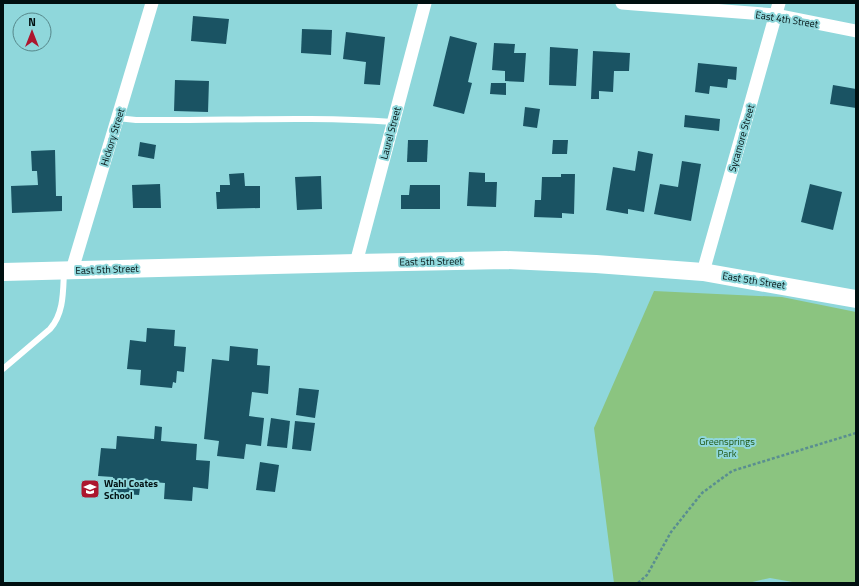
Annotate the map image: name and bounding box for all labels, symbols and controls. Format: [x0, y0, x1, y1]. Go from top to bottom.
street label: East 4th Street [754, 7, 820, 32]
north arrow [12, 12, 52, 52]
text: N [28, 14, 36, 30]
street label: Sycamore Street [725, 102, 758, 174]
street label: Laurel Street [376, 105, 405, 161]
street label: Hickory Street [97, 106, 128, 168]
street label: East 5th Street [399, 253, 463, 270]
street label: East 5th Street [75, 261, 139, 278]
street label: East 5th Street [721, 268, 787, 293]
park label: Greensprings Park [699, 434, 755, 461]
place label: Wahl Coates School [104, 476, 158, 503]
school or university icon: Wahl Coates School [79, 478, 101, 500]

